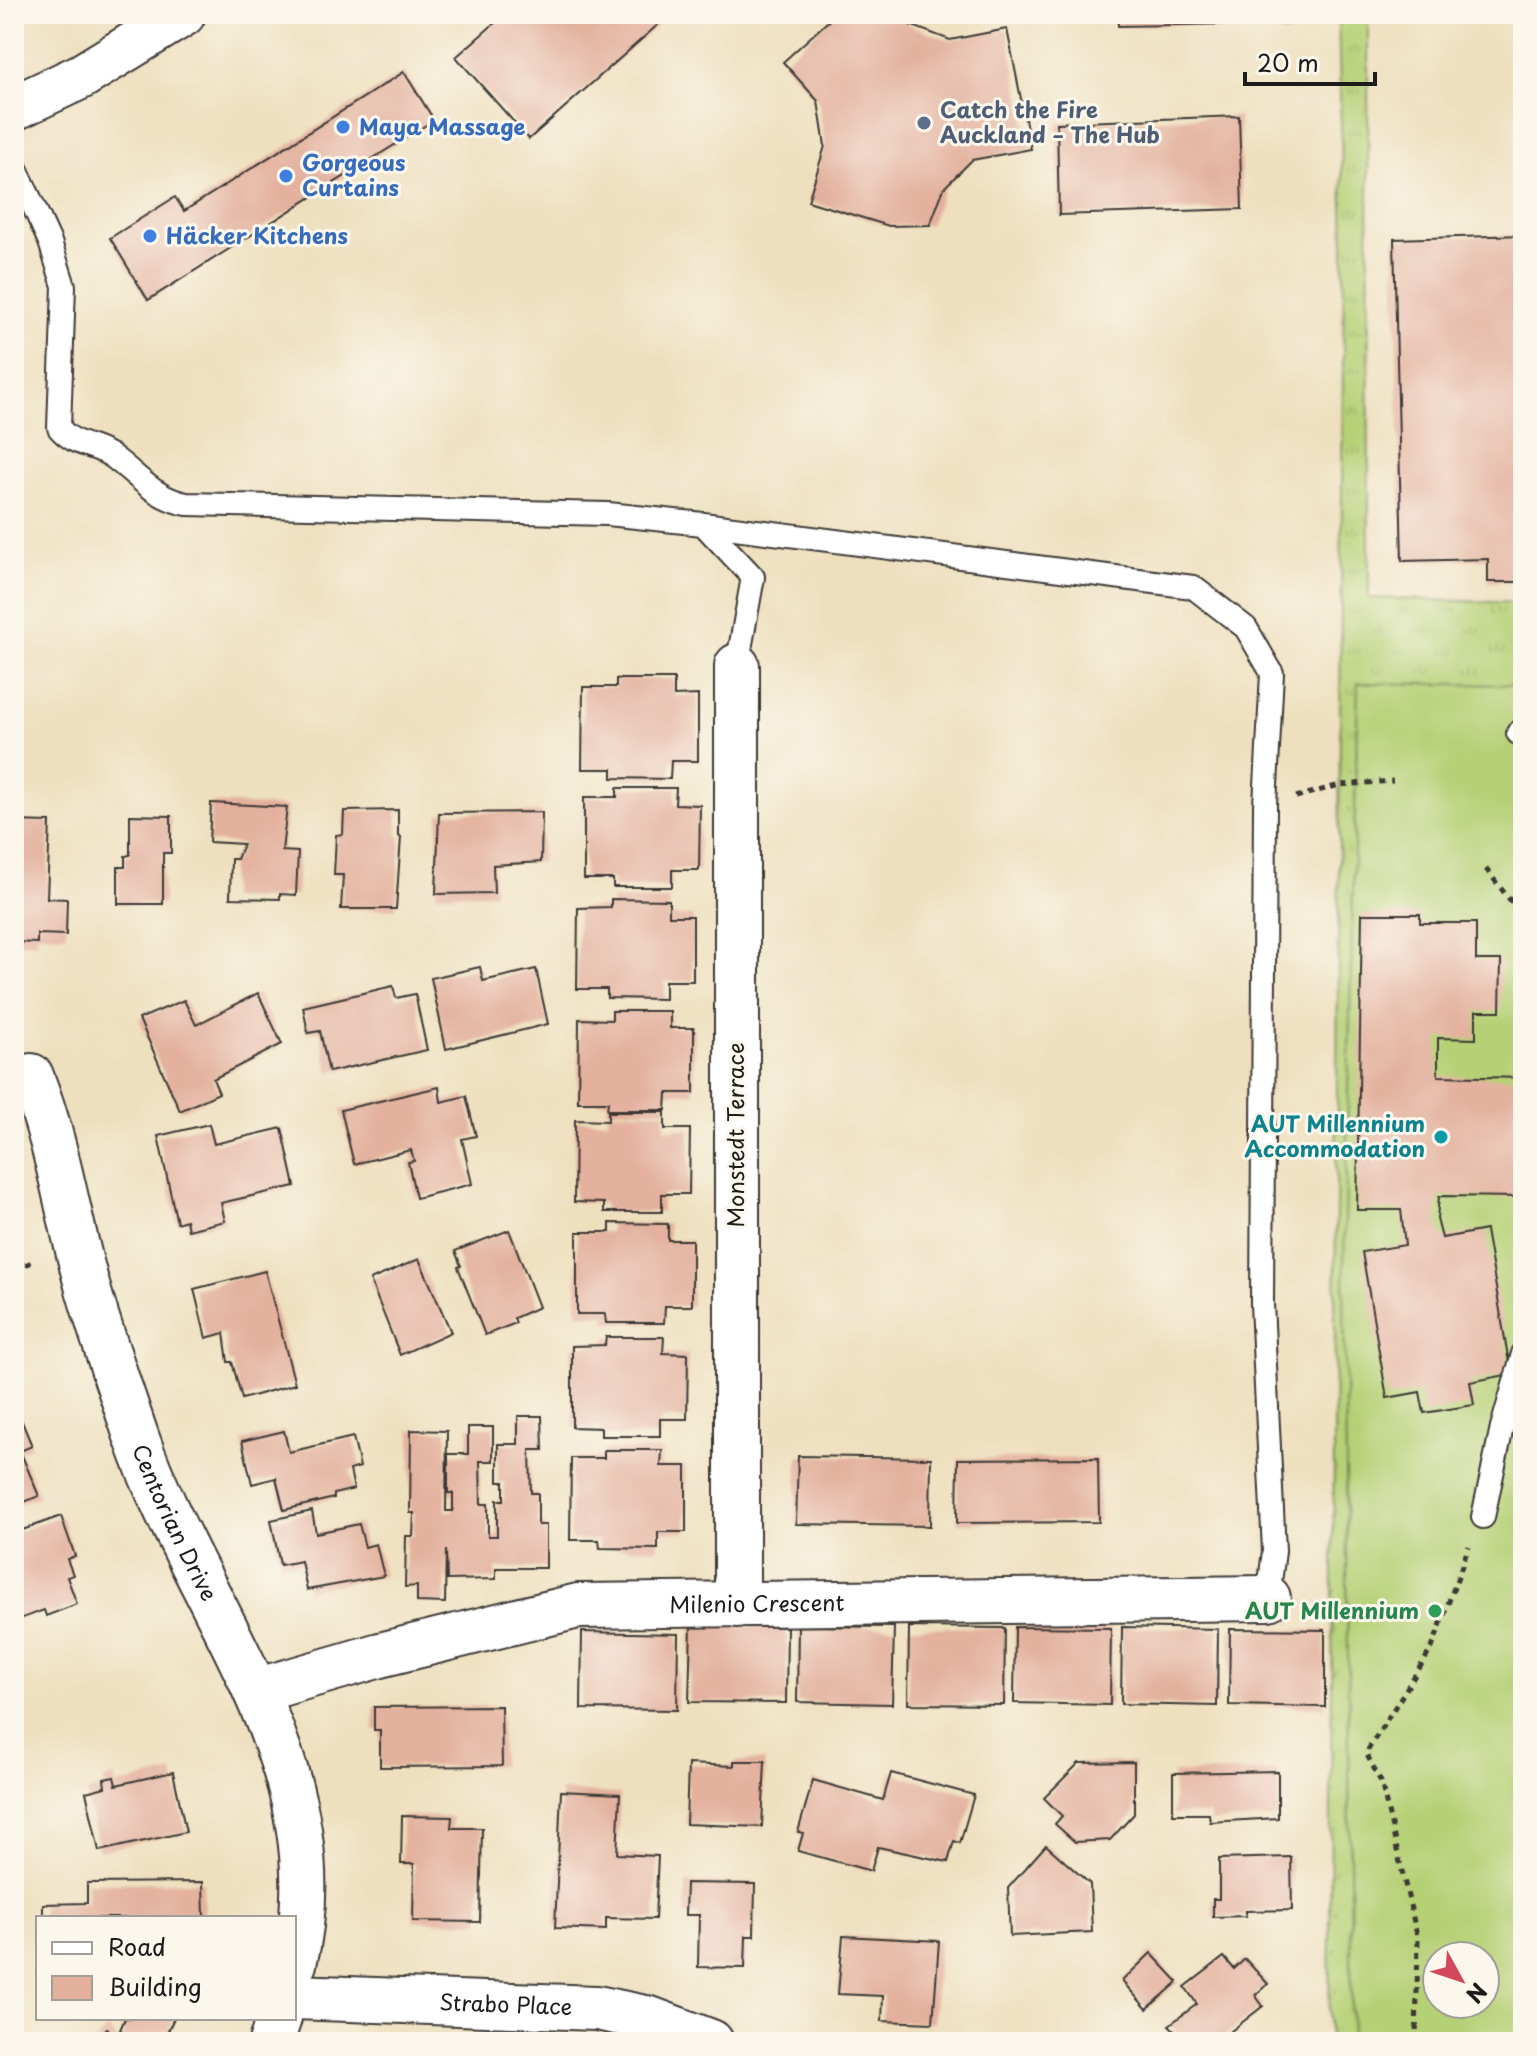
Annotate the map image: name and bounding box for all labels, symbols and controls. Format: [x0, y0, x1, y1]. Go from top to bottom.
scale bar [1245, 36, 1375, 86]
text: 20 m [1257, 44, 1319, 80]
place label: Catch the Fire Auckland – The Hub [940, 92, 1160, 150]
place label: Maya Massage [359, 109, 526, 142]
marker: Catch the Fire Auckland – The Hub [915, 114, 933, 132]
marker: Maya Massage [334, 118, 352, 136]
place label: Gorgeous Curtains [302, 145, 406, 203]
marker: Gorgeous Curtains [277, 167, 295, 185]
place label: Häcker Kitchens [166, 218, 348, 251]
marker: Häcker Kitchens [141, 227, 159, 245]
street label: Monstedt Terrace [718, 1042, 751, 1228]
place label: AUT Millennium Accommodation [1244, 1106, 1425, 1164]
marker: AUT Millennium Accommodation [1432, 1128, 1450, 1146]
street label: Centorian Drive [125, 1439, 227, 1606]
street label: Milenio Crescent [669, 1585, 845, 1620]
place label: AUT Millennium [1245, 1593, 1419, 1626]
marker: AUT Millennium [1426, 1602, 1444, 1620]
legend [36, 1916, 296, 2020]
text: Road [108, 1928, 166, 1964]
north arrow [1421, 1940, 1501, 2020]
text: Building [108, 1968, 202, 2004]
text: N [1459, 1977, 1496, 2011]
street label: Strabo Place [439, 1984, 573, 2022]

